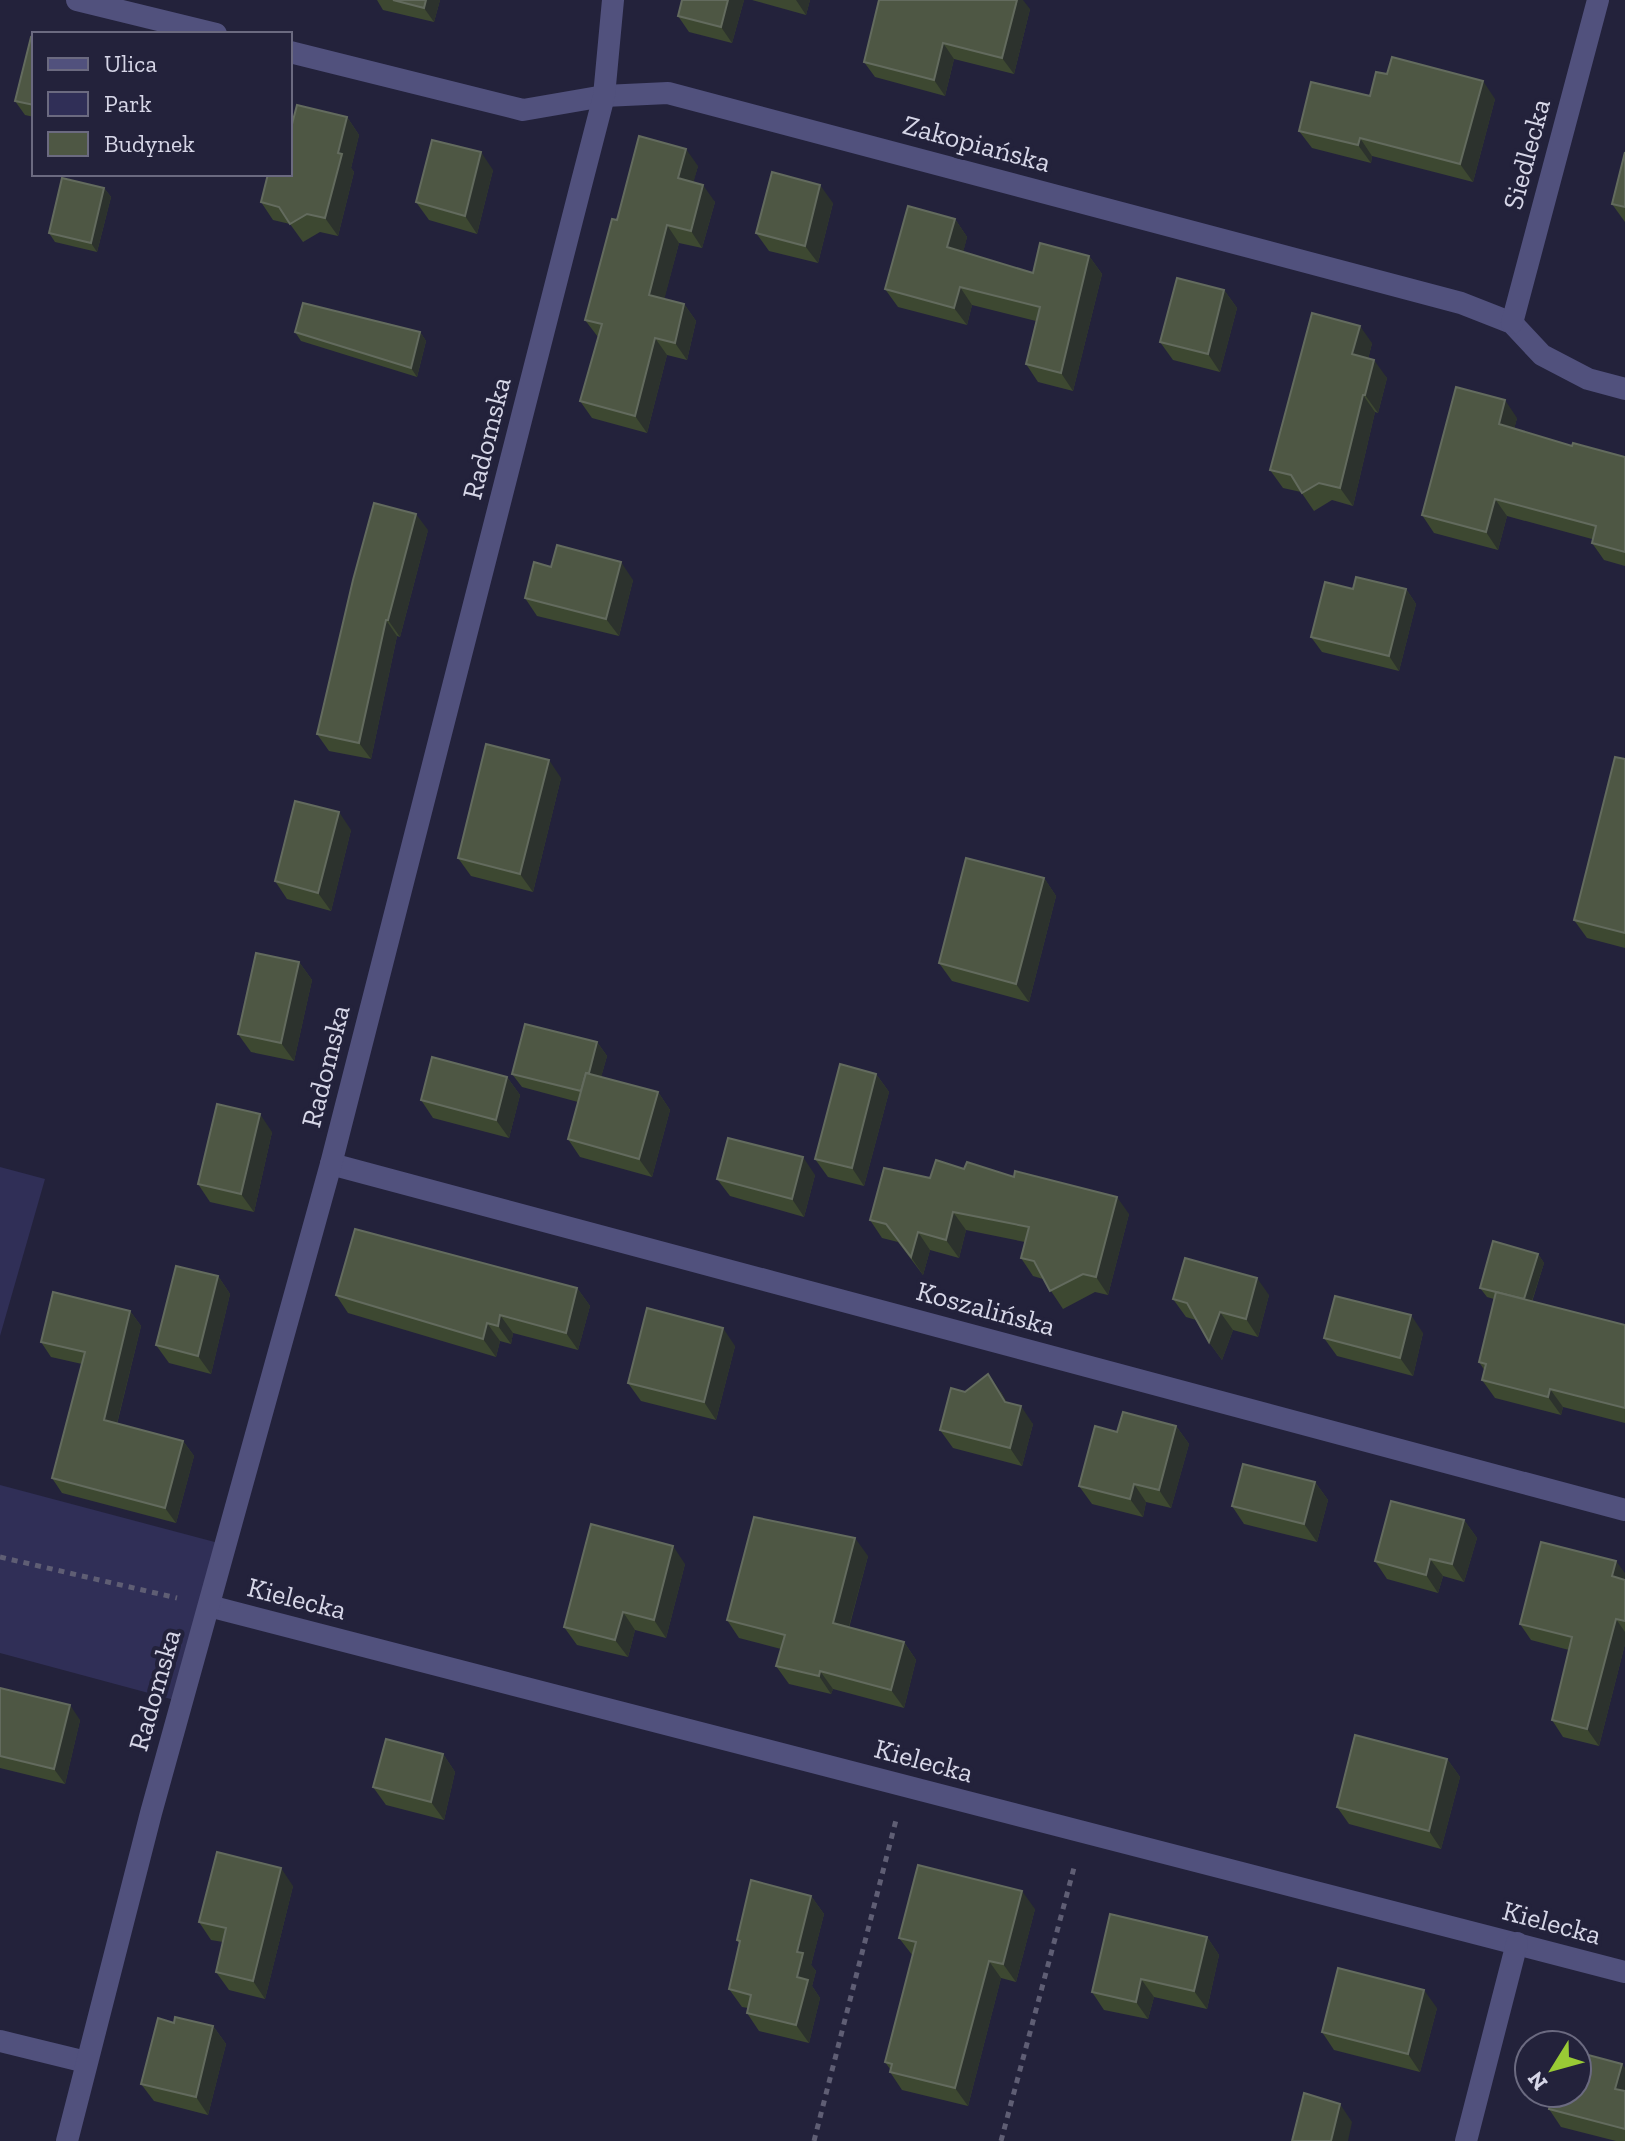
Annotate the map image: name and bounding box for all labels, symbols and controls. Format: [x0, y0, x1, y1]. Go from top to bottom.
legend [32, 32, 292, 176]
text: Ulica [104, 49, 157, 78]
text: Park [104, 89, 152, 118]
street label: Siedlecka [1496, 95, 1557, 213]
street label: Zakopiańska [900, 108, 1055, 179]
text: Budynek [104, 129, 195, 158]
street label: Radomska [455, 373, 518, 503]
street label: Radomska [294, 1001, 357, 1131]
street label: Koszalińska [913, 1274, 1059, 1343]
street label: Kielecka [244, 1570, 350, 1627]
street label: Radomska [121, 1625, 188, 1755]
street label: Kielecka [871, 1732, 977, 1790]
street label: Kielecka [1499, 1894, 1605, 1952]
north arrow [1513, 2029, 1593, 2109]
text: N [1521, 2066, 1553, 2096]

